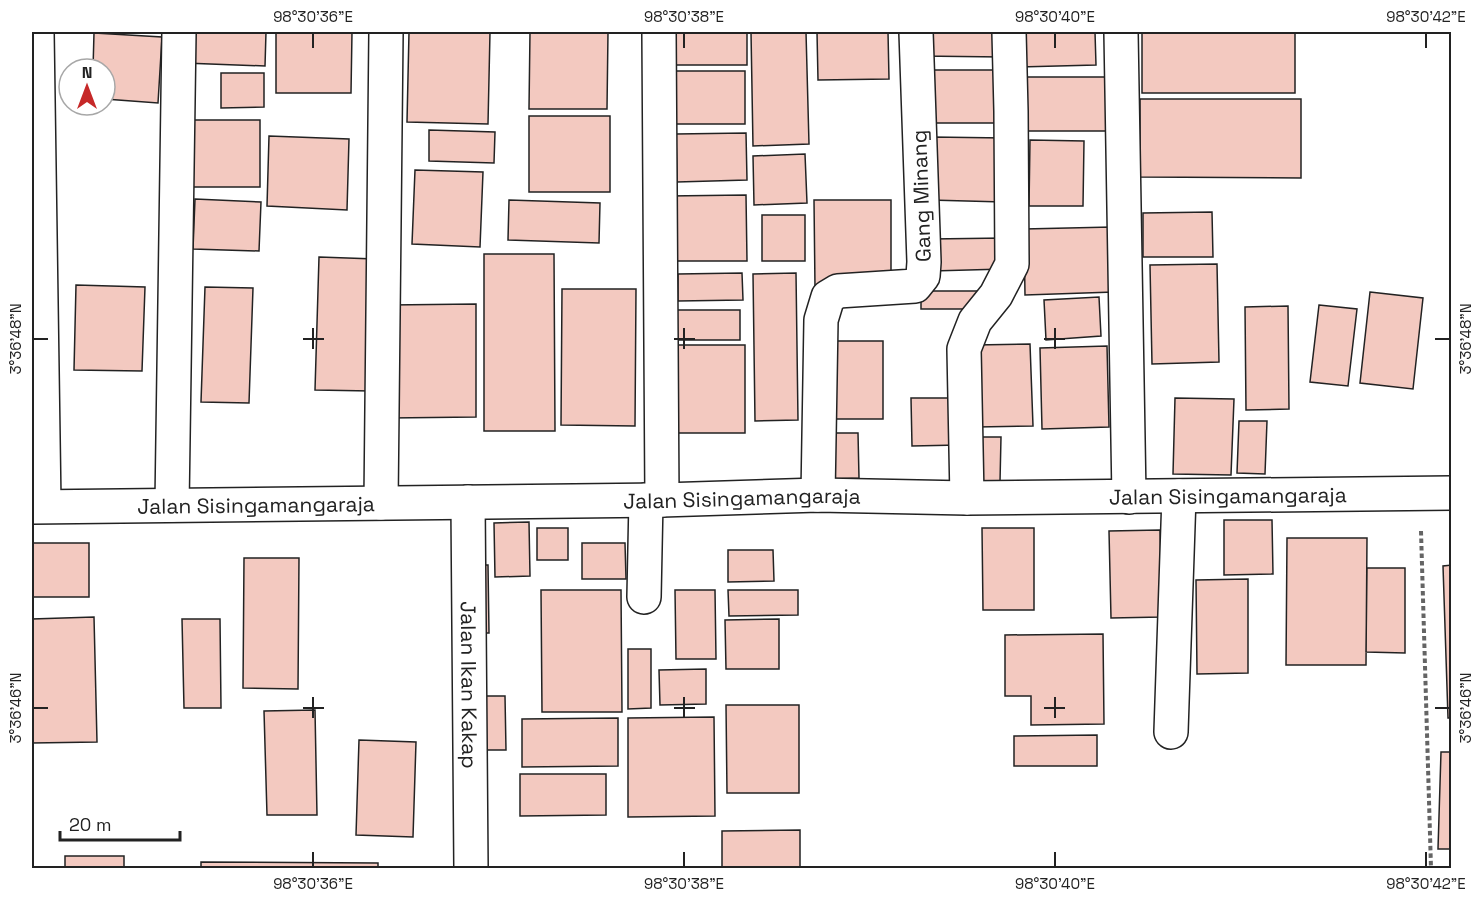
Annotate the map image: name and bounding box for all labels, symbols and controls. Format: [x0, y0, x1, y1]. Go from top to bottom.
text: 98°30'36"E [273, 7, 353, 26]
text: 98°30'38"E [644, 7, 724, 26]
text: 98°30'40"E [1015, 7, 1095, 26]
text: 98°30'42"E [1386, 7, 1466, 26]
north arrow [57, 57, 117, 117]
text: N [82, 62, 92, 83]
street label: Gang Minang [905, 129, 937, 263]
text: 3°36'48"N [6, 303, 25, 375]
text: 3°36'48"N [1456, 303, 1475, 375]
street label: Jalan Sisingamangaraja [623, 481, 861, 514]
street label: Jalan Sisingamangaraja [1109, 481, 1347, 510]
street label: Jalan Sisingamangaraja [137, 490, 375, 519]
street label: Jalan Ikan Kakap [455, 601, 484, 769]
text: 3°36'46"N [6, 672, 25, 744]
text: 3°36'46"N [1456, 672, 1475, 744]
scale bar [60, 804, 180, 842]
text: 20 m [69, 813, 112, 836]
text: 98°30'36"E [273, 874, 353, 893]
text: 98°30'38"E [644, 874, 724, 893]
text: 98°30'40"E [1015, 874, 1095, 893]
text: 98°30'42"E [1386, 874, 1466, 893]

